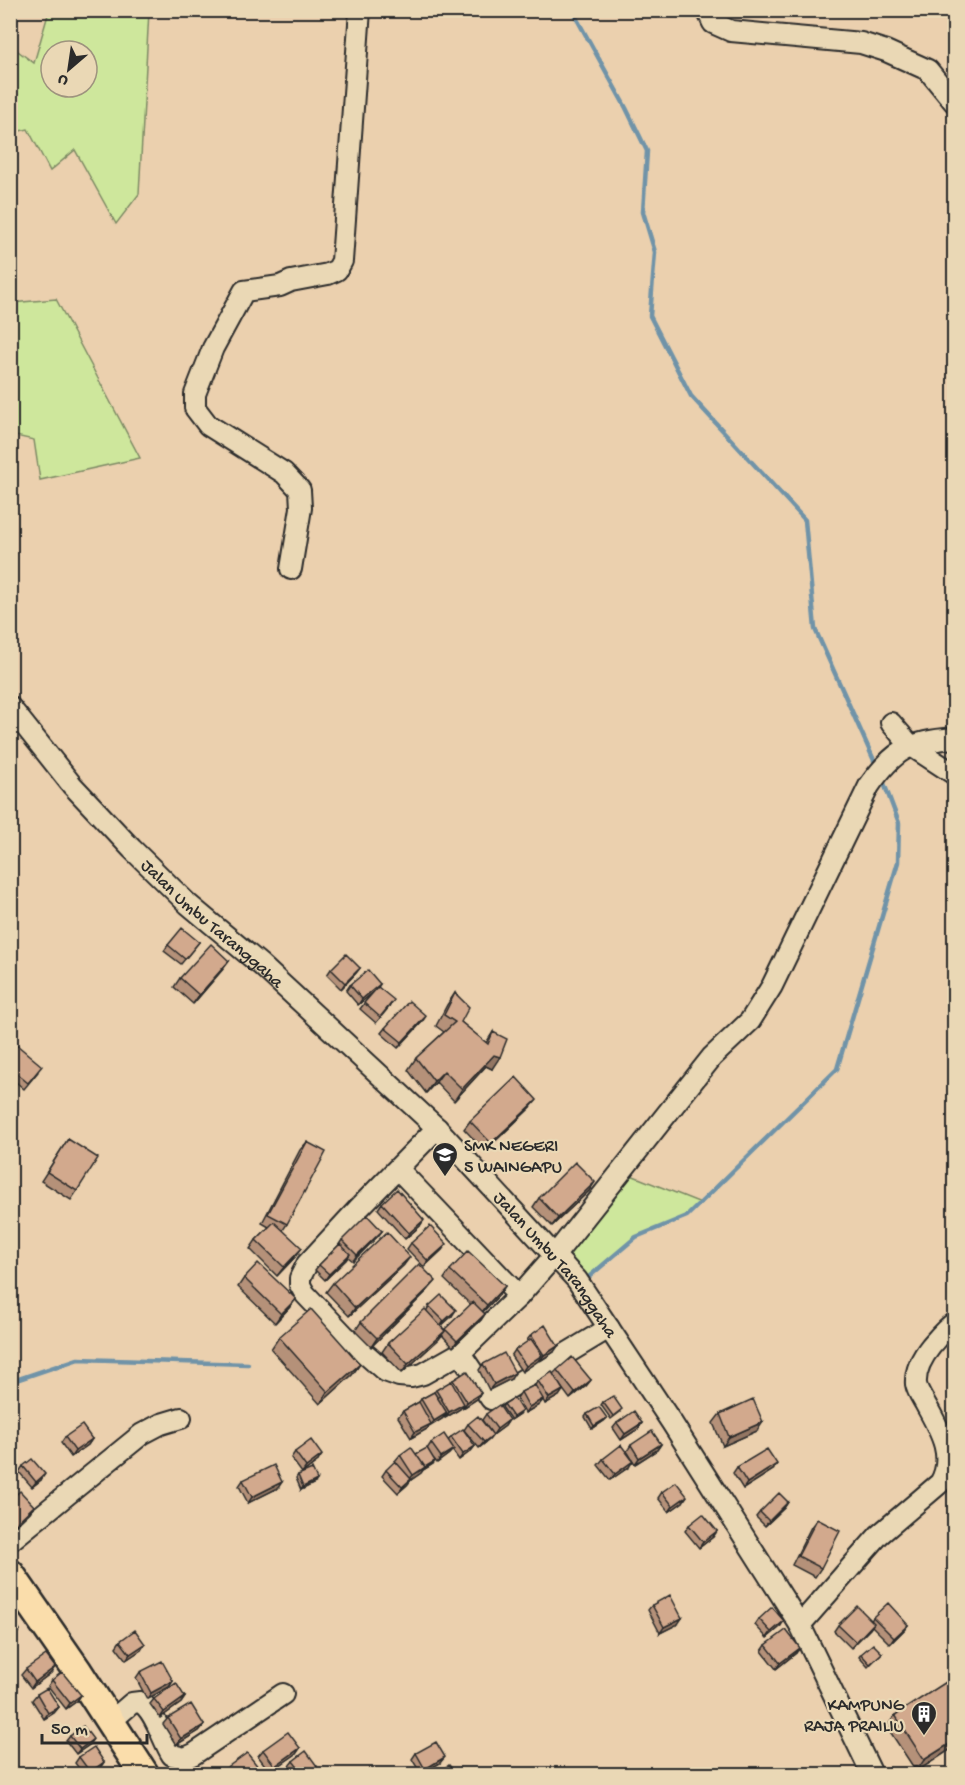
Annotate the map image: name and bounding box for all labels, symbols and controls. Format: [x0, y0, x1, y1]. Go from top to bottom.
north arrow [39, 39, 99, 99]
text: U [54, 68, 72, 90]
street label: Jalan Umbu Taranggaha [136, 856, 288, 994]
place label: SMK NEGERI 5 WAINGAPU [464, 1137, 562, 1179]
school or university icon: SMK NEGERI 5 WAINGAPU [430, 1140, 460, 1178]
street label: Jalan Umbu Taranggaha [488, 1188, 621, 1343]
place label: KAMPUNG RAJA PRAILIU [804, 1696, 905, 1738]
building icon: KAMPUNG RAJA PRAILIU [909, 1699, 939, 1737]
scale bar [42, 1707, 147, 1745]
text: 50 m [51, 1720, 88, 1741]

